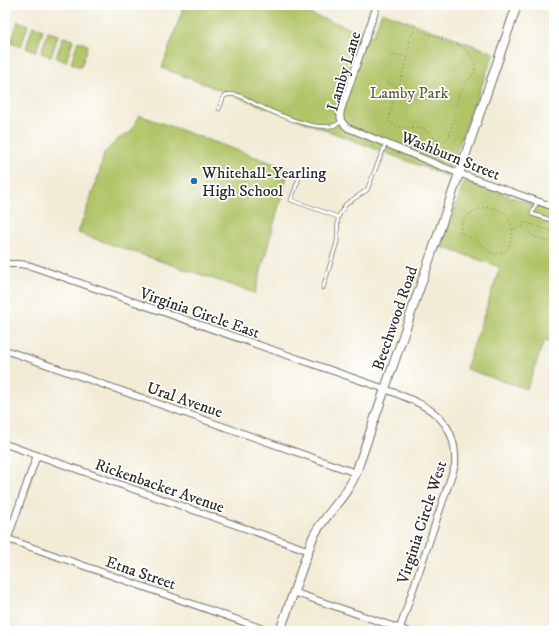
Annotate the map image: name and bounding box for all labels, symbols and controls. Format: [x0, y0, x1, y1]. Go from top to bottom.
street label: Lamby Lane [322, 29, 366, 113]
park label: Lamby Park [370, 83, 448, 103]
street label: Washburn Street [397, 127, 503, 185]
place label: Whitehall-Yearling High School [201, 163, 326, 201]
marker: Whitehall-Yearling High School [189, 176, 199, 186]
street label: Beechwood Road [368, 264, 422, 373]
street label: Virginia Circle East [136, 283, 262, 343]
street label: Ural Avenue [144, 378, 226, 422]
street label: Rickenbacker Avenue [92, 454, 227, 518]
street label: Virginia Circle West [392, 458, 451, 587]
street label: Etna Street [103, 552, 178, 594]

